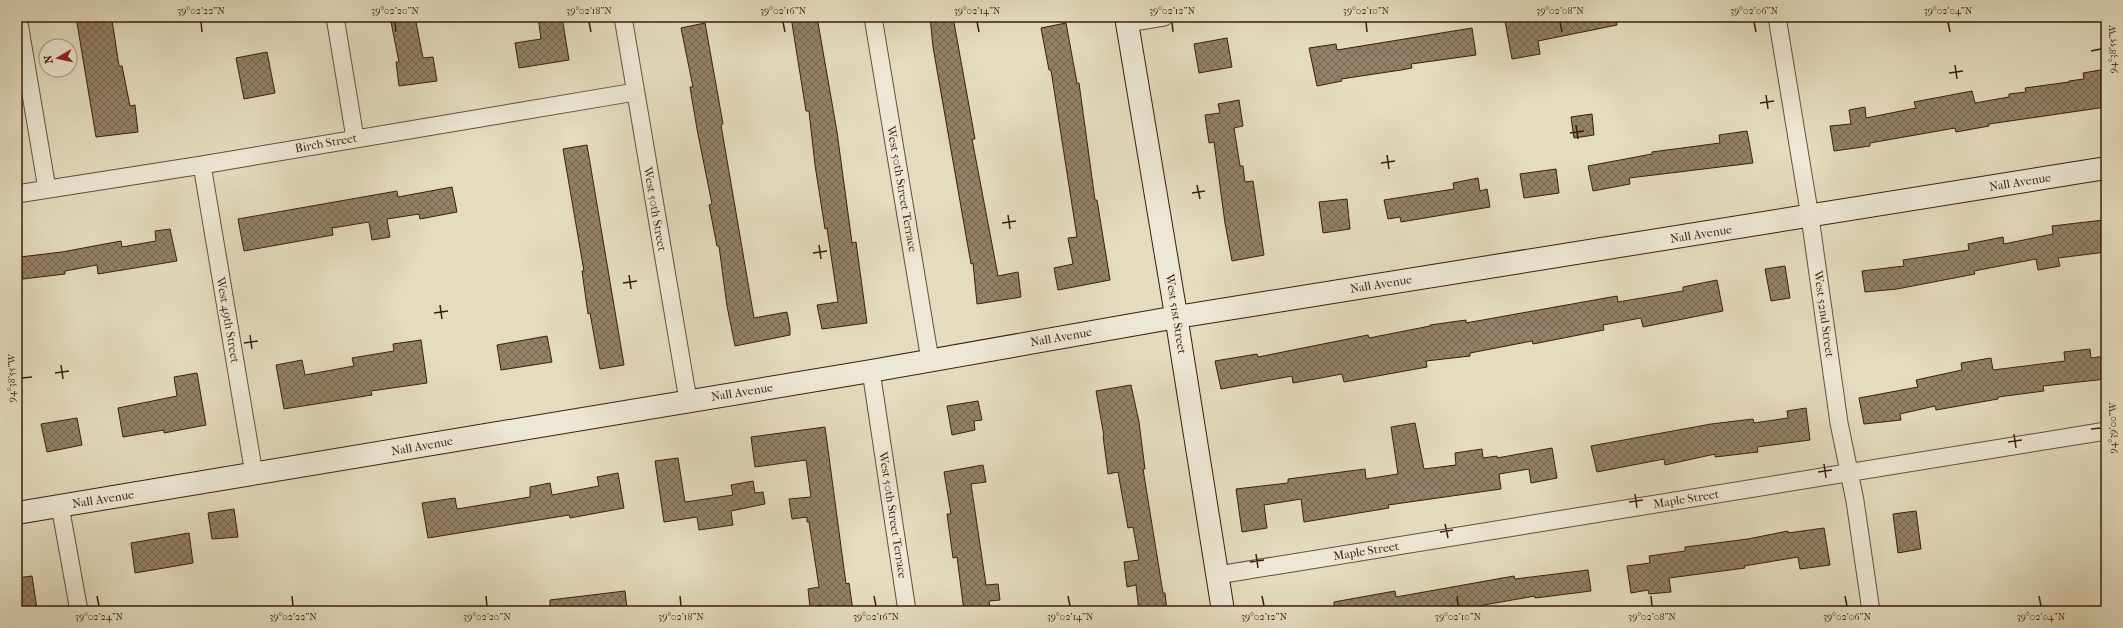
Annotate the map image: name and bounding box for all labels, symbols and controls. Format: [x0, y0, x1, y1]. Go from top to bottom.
text: 39°02'22"N [177, 5, 225, 17]
text: 39°02'20"N [371, 5, 419, 17]
text: 39°02'18"N [566, 5, 612, 17]
text: 39°02'16"N [760, 5, 807, 17]
text: 39°02'14"N [954, 5, 1001, 17]
text: 39°02'12"N [1149, 5, 1195, 17]
text: 39°02'10"N [1343, 5, 1390, 17]
text: 39°02'08"N [1536, 5, 1584, 17]
text: 39°02'06"N [1730, 5, 1779, 17]
text: 39°02'04"N [1924, 5, 1973, 17]
text: 94°38'55"W [2107, 24, 2119, 73]
north arrow [38, 38, 78, 78]
text: N [41, 54, 56, 65]
street label: West 50th Street Terrace [884, 124, 920, 253]
street label: Birch Street [294, 131, 359, 155]
street label: West 50th Street [641, 165, 669, 253]
street label: Nall Avenue [1988, 170, 2052, 194]
street label: Nall Avenue [1669, 222, 1733, 246]
street label: West 52nd Street [1811, 269, 1837, 359]
street label: West 51st Street [1163, 272, 1189, 356]
street label: Nall Avenue [1349, 272, 1413, 296]
street label: West 49th Street [213, 275, 243, 365]
street label: Nall Avenue [1029, 325, 1093, 349]
text: 94°38'55"W [6, 353, 18, 402]
street label: Nall Avenue [710, 380, 774, 404]
text: 94°39'00"W [2107, 401, 2119, 453]
street label: Nall Avenue [390, 434, 454, 458]
street label: West 50th Street Terrace [876, 450, 910, 579]
street label: Nall Avenue [71, 487, 135, 511]
street label: Maple Street [1652, 487, 1721, 511]
street label: Maple Street [1332, 539, 1401, 563]
text: 39°02'24"N [75, 611, 124, 623]
text: 39°02'22"N [269, 611, 317, 623]
text: 39°02'20"N [463, 611, 511, 623]
text: 39°02'18"N [658, 611, 704, 623]
text: 39°02'16"N [853, 611, 900, 623]
text: 39°02'14"N [1047, 611, 1094, 623]
text: 39°02'12"N [1241, 611, 1287, 623]
text: 39°02'10"N [1435, 611, 1482, 623]
text: 39°02'08"N [1628, 611, 1676, 623]
text: 39°02'06"N [1823, 611, 1872, 623]
text: 39°02'04"N [2017, 611, 2066, 623]

